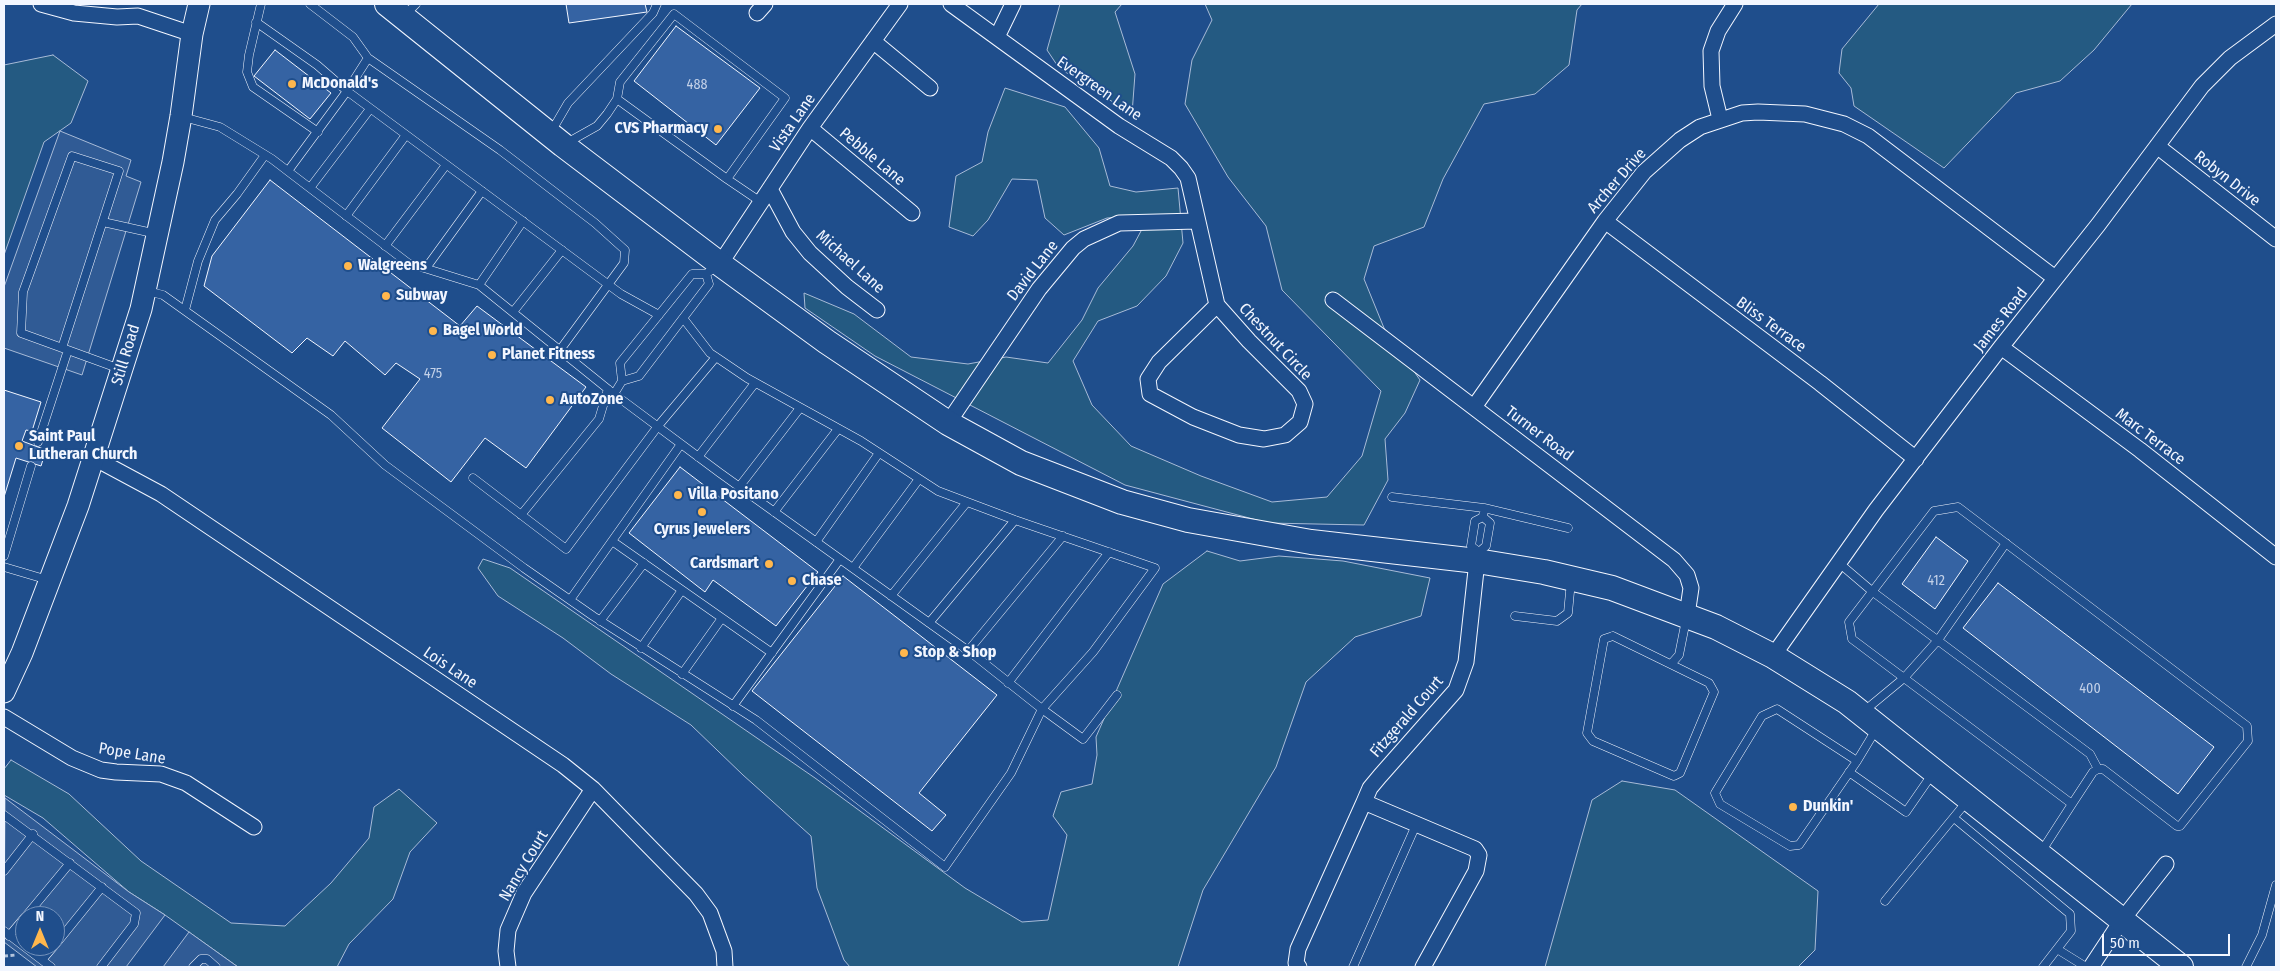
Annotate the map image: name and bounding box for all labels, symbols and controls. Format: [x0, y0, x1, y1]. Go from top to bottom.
street label: Evergreen Lane [1053, 53, 1145, 125]
place label: McDonald's [302, 74, 378, 94]
house number: 488 [687, 77, 707, 93]
marker: McDonald's [286, 78, 298, 90]
street label: Vista Lane [766, 90, 820, 156]
place label: CVS Pharmacy [614, 119, 708, 139]
marker: CVS Pharmacy [712, 123, 724, 135]
street label: Pebble Lane [835, 124, 909, 190]
street label: Archer Drive [1584, 145, 1650, 217]
street label: Robyn Drive [2190, 147, 2264, 211]
street label: Michael Lane [812, 226, 888, 298]
street label: David Lane [1003, 237, 1063, 305]
place label: Walgreens [358, 256, 427, 276]
marker: Walgreens [342, 260, 354, 272]
street label: James Road [1970, 284, 2032, 356]
place label: Subway [396, 286, 447, 306]
marker: Subway [380, 290, 392, 302]
street label: Bliss Terrace [1732, 293, 1810, 357]
street label: Chestnut Circle [1234, 299, 1316, 385]
place label: Bagel World [443, 321, 523, 341]
street label: Still Road [108, 322, 144, 388]
marker: Bagel World [427, 325, 439, 337]
place label: Planet Fitness [502, 345, 595, 365]
marker: Planet Fitness [486, 349, 498, 361]
house number: 475 [424, 366, 442, 382]
place label: AutoZone [560, 390, 623, 410]
marker: AutoZone [544, 394, 556, 406]
street label: Turner Road [1501, 402, 1577, 466]
street label: Marc Terrace [2111, 405, 2189, 469]
place label: Saint Paul Lutheran Church [29, 427, 137, 465]
marker: Saint Paul Lutheran Church [13, 440, 25, 452]
place label: Villa Positano [688, 485, 779, 505]
marker: Villa Positano [672, 489, 684, 501]
marker: Cyrus Jewelers [696, 506, 708, 518]
place label: Cyrus Jewelers [654, 520, 750, 540]
place label: Cardsmart [690, 554, 759, 574]
marker: Cardsmart [763, 558, 775, 570]
place label: Chase [802, 571, 842, 591]
house number: 412 [1927, 573, 1945, 589]
marker: Chase [786, 575, 798, 587]
street label: Lois Lane [419, 643, 481, 693]
place label: Stop & Shop [914, 643, 997, 663]
marker: Stop & Shop [898, 647, 910, 659]
street label: Fitzgerald Court [1366, 672, 1448, 762]
house number: 400 [2079, 681, 2101, 697]
street label: Pope Lane [97, 739, 167, 769]
place label: Dunkin' [1803, 797, 1853, 817]
marker: Dunkin' [1787, 801, 1799, 813]
street label: Nancy Court [495, 827, 553, 905]
north arrow [15, 906, 65, 956]
text: N [36, 908, 44, 925]
scale bar [2105, 924, 2232, 956]
text: 50 m [2110, 934, 2140, 952]

